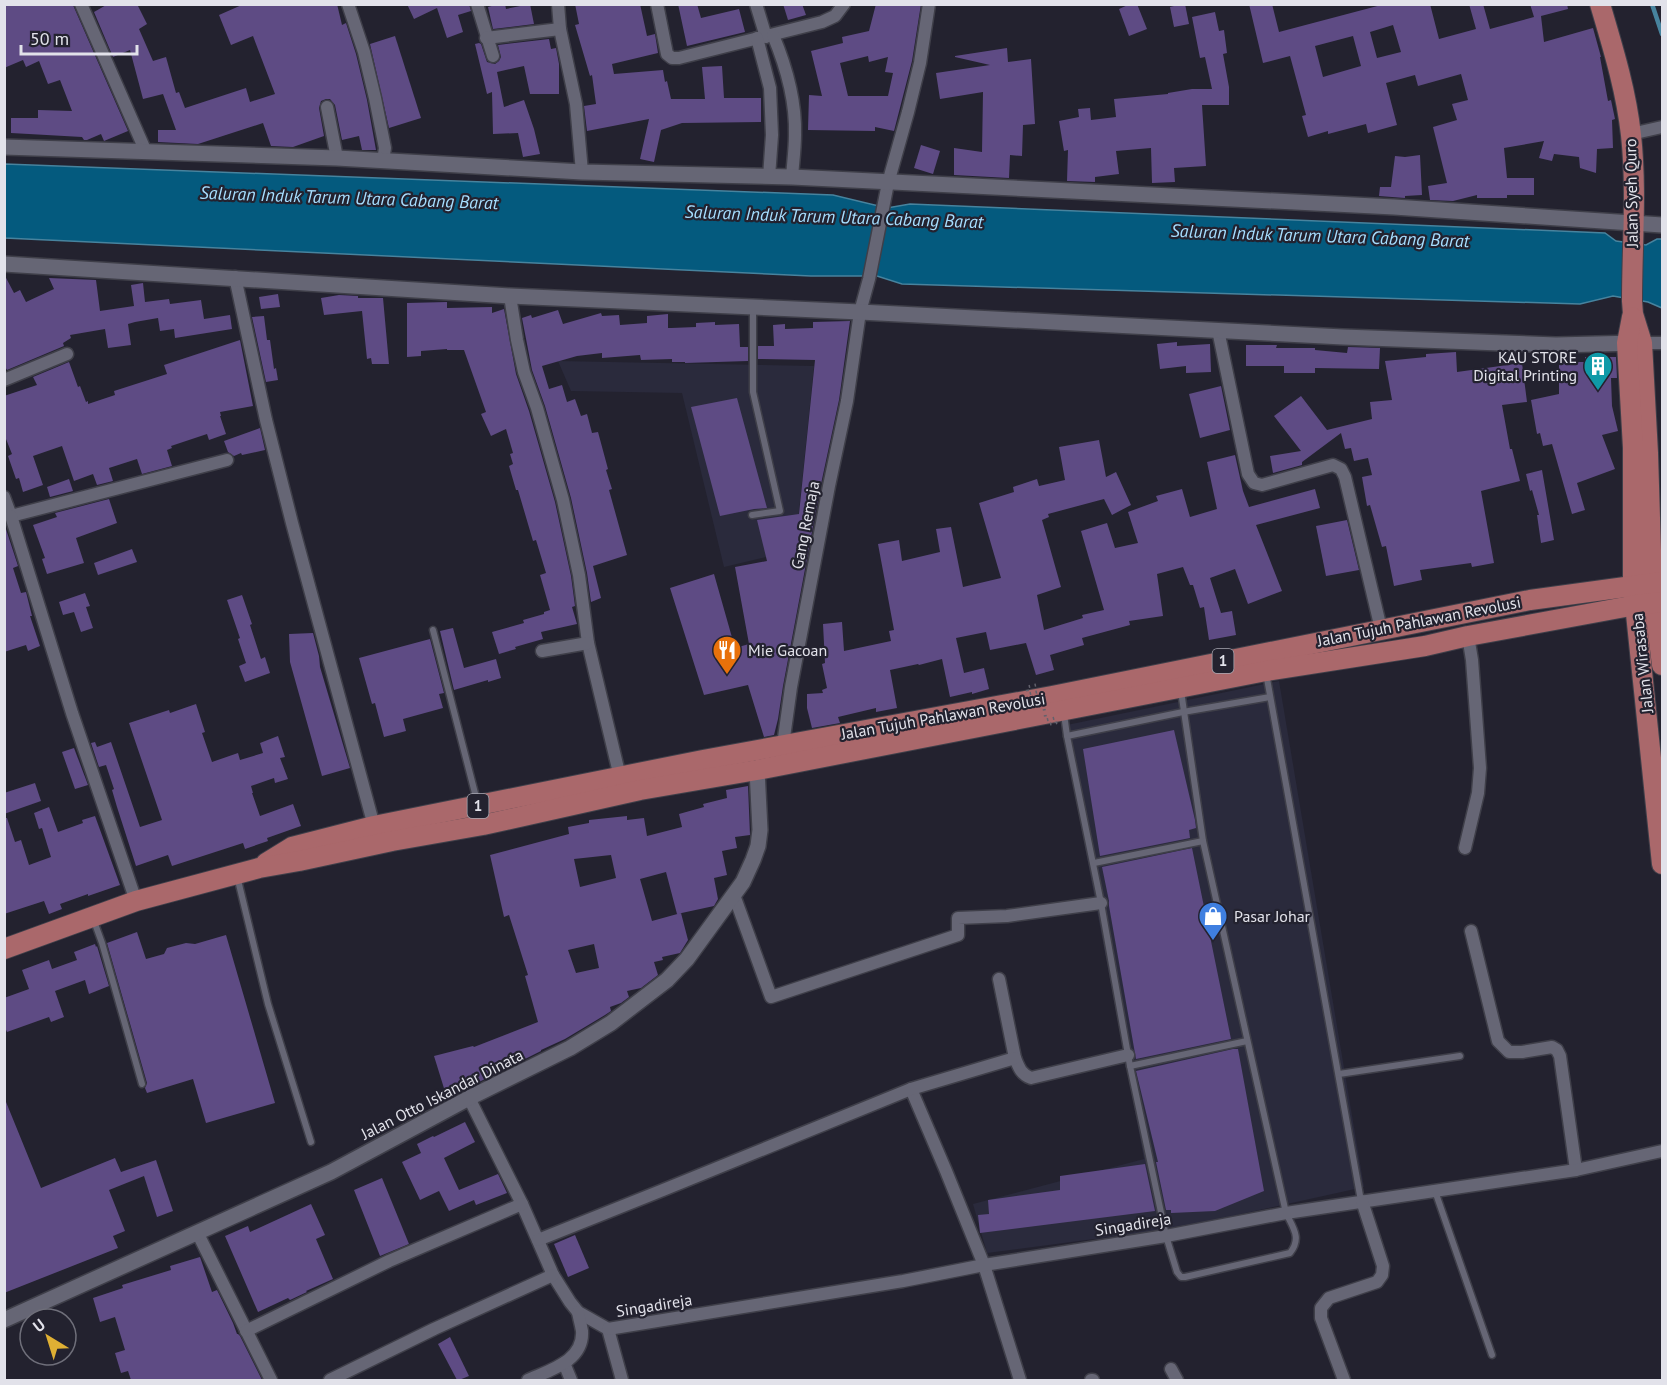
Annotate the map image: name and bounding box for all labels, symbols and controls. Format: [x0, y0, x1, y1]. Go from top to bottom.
scale bar [21, 18, 136, 56]
text: 50 m [30, 27, 69, 50]
street label: Jalan Syeh Quro [1620, 138, 1642, 249]
water label: Saluran Induk Tarum Utara Cabang Barat [199, 181, 500, 214]
water label: Saluran Induk Tarum Utara Cabang Barat [684, 200, 985, 233]
water label: Saluran Induk Tarum Utara Cabang Barat [1170, 219, 1471, 252]
place label: KAU STORE Digital Printing [1473, 347, 1577, 385]
building icon: KAU STORE Digital Printing [1582, 350, 1614, 392]
street label: Gang Remaja [787, 479, 823, 571]
street label: Jalan Tujuh Pahlawan Revolusi [1315, 591, 1522, 651]
street label: Jalan Wirasaba [1627, 612, 1657, 715]
restaurant icon: Mie Gacoan [711, 634, 743, 676]
place label: Mie Gacoan [748, 640, 827, 660]
road number: 1 [1212, 649, 1234, 673]
street label: Jalan Tujuh Pahlawan Revolusi [838, 688, 1047, 744]
road number: 1 [468, 794, 488, 818]
shop icon: Pasar Johar [1197, 900, 1229, 942]
place label: Pasar Johar [1234, 906, 1311, 926]
street label: Jalan Otto Iskandar Dinata [357, 1044, 527, 1144]
street label: Singadireja [1094, 1208, 1172, 1240]
street label: Singadireja [615, 1289, 693, 1321]
north arrow [18, 1307, 78, 1367]
text: U [29, 1314, 49, 1336]

